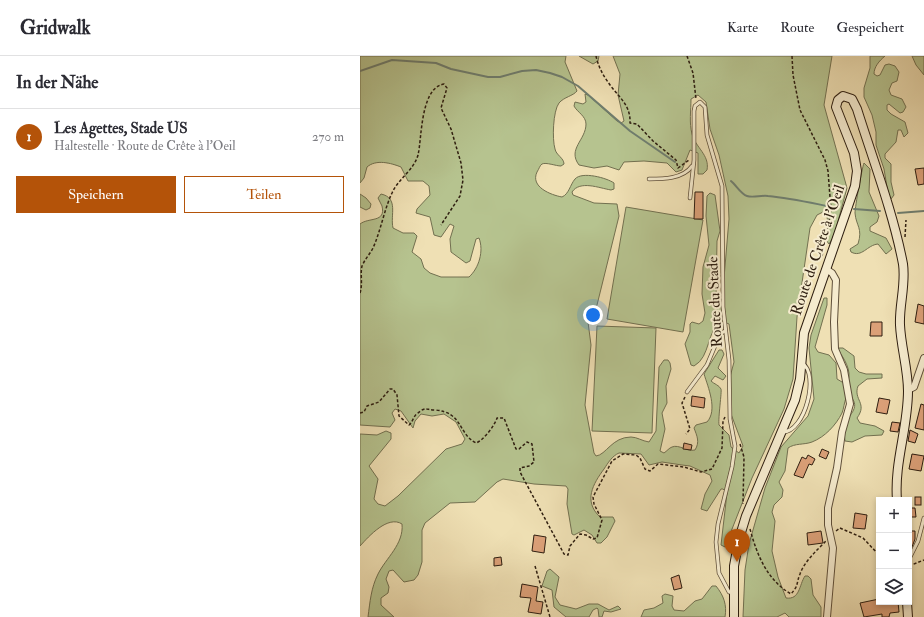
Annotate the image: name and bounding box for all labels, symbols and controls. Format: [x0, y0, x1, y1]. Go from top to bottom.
text: Gridwalk [20, 16, 91, 40]
text: Karte [727, 19, 758, 36]
text: Route [780, 19, 814, 36]
text: Gespeichert [836, 19, 904, 36]
text: In der Nähe [16, 72, 98, 93]
text: Les Agettes, Stade US [54, 119, 188, 138]
text: 1 [27, 129, 31, 145]
text: 270 m [312, 129, 344, 145]
text: Haltestelle · Route de Crête à l'Oeil [54, 138, 236, 154]
button: Speichern [16, 176, 176, 213]
button: Teilen [184, 176, 344, 213]
street label: Route de Crête à l'Oeil [787, 182, 849, 318]
street label: Route du Stade [703, 256, 727, 348]
your location [583, 305, 603, 325]
map controls [876, 497, 912, 605]
button: + [876, 497, 912, 533]
pin: 1 [724, 529, 750, 562]
button: − [876, 533, 912, 569]
button: layers [876, 569, 912, 605]

